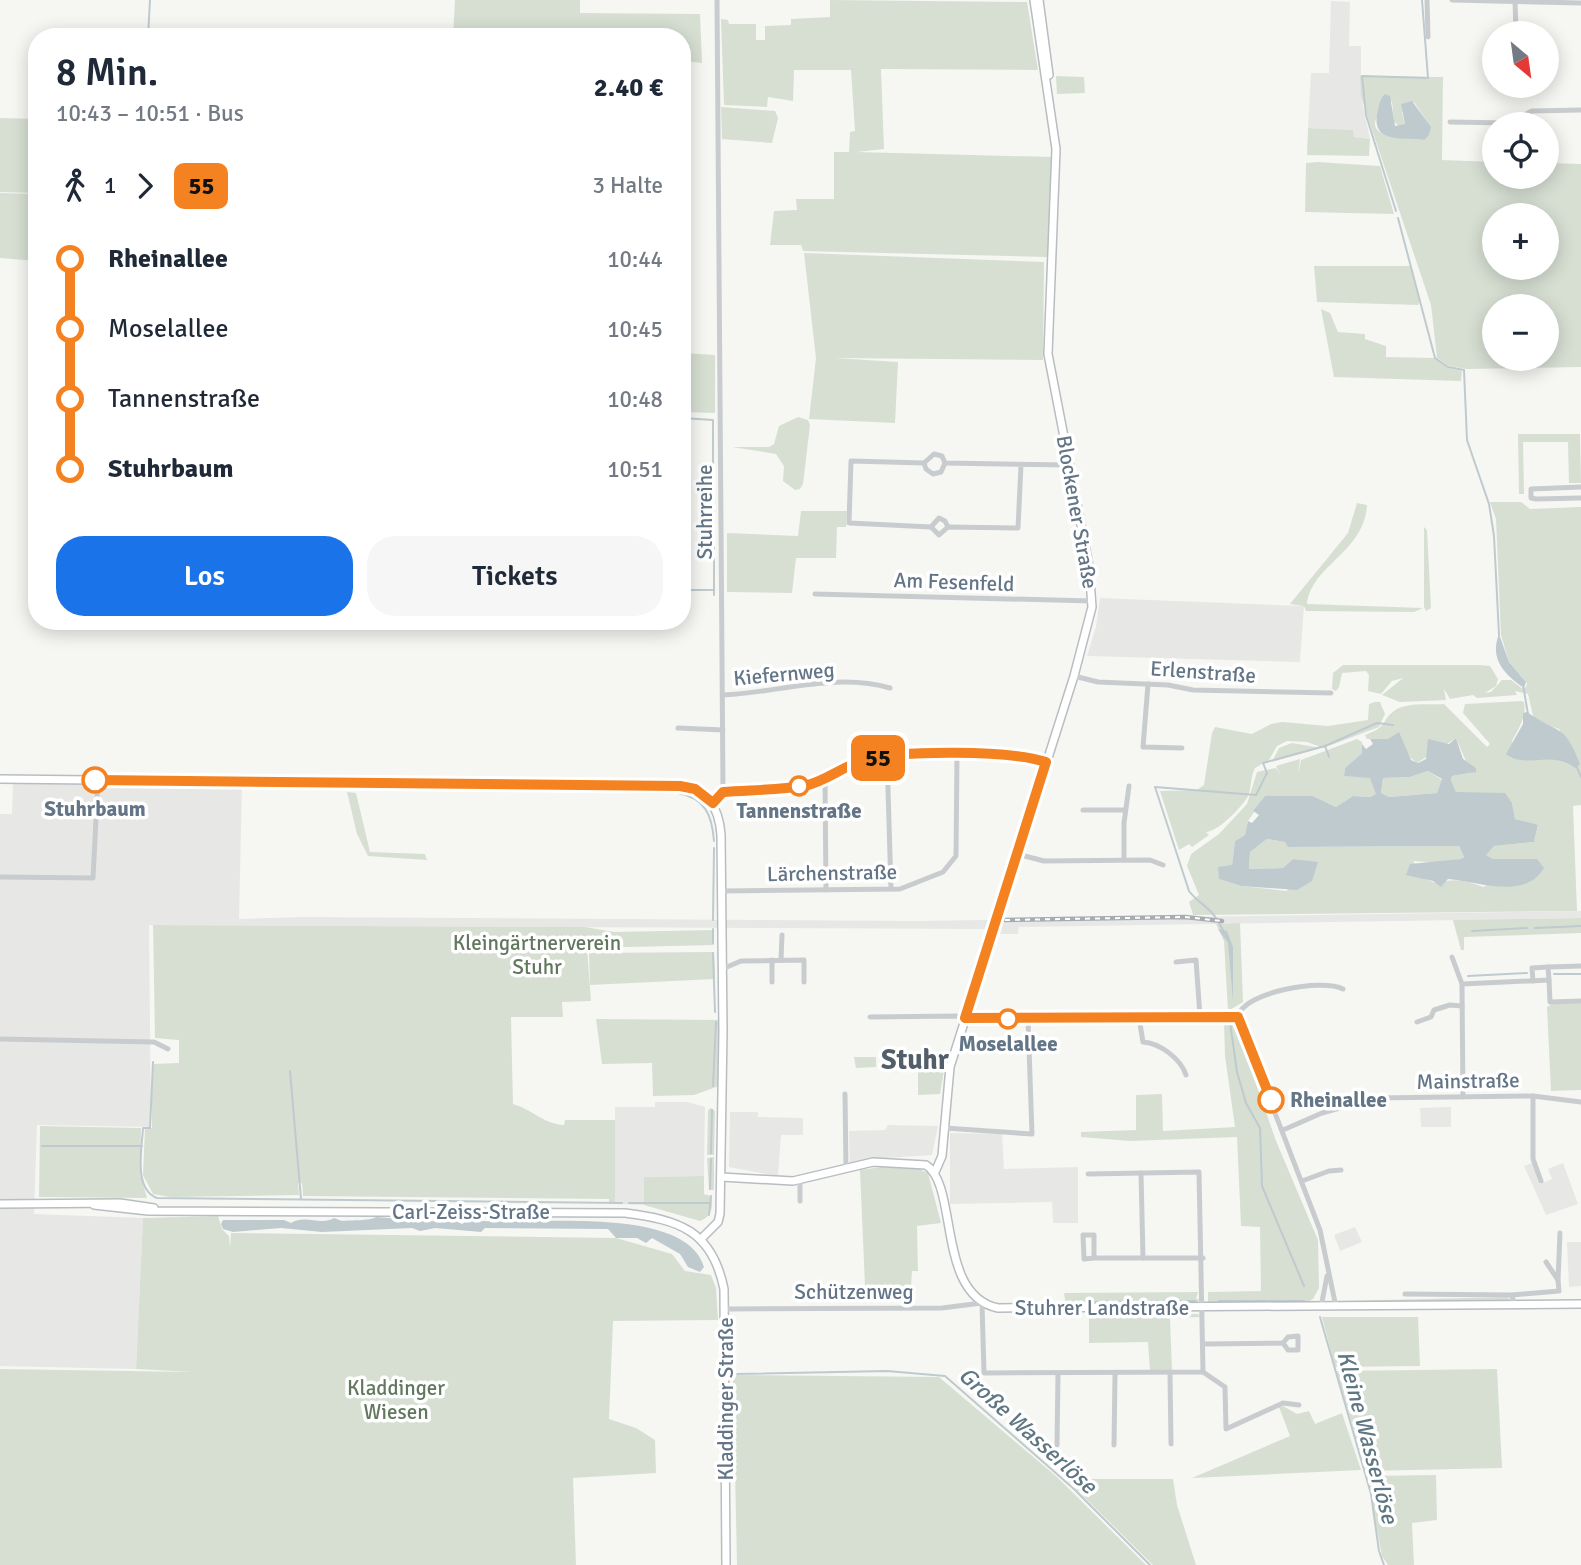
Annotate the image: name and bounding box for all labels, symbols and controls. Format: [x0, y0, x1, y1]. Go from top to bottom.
north arrow [1482, 21, 1559, 98]
map controls [1482, 21, 1559, 371]
text: 8 Min. [56, 49, 158, 96]
text: 2.40 € [594, 72, 663, 104]
text: 10:43 – 10:51 · Bus [56, 99, 244, 128]
button: locate [1482, 112, 1559, 189]
icon: walk [56, 167, 94, 205]
icon: forward [126, 167, 164, 205]
text: 1 [104, 171, 116, 200]
text: 55 [188, 171, 214, 201]
text: 3 Halte [593, 171, 663, 200]
button: + [1482, 203, 1559, 280]
text: Rheinallee [108, 243, 228, 275]
text: 10:44 [607, 245, 663, 274]
button: − [1482, 294, 1559, 371]
text: Moselallee [108, 313, 229, 345]
text: 10:45 [607, 315, 663, 344]
text: Tannenstraße [108, 383, 260, 415]
text: 10:48 [607, 385, 663, 414]
street label: Blockener Straße [1051, 433, 1103, 591]
text: Stuhrbaum [108, 453, 233, 485]
text: 10:51 [607, 455, 663, 484]
street label: Stuhrreihe [692, 464, 718, 560]
button: Los [56, 536, 353, 616]
button: Tickets [367, 536, 663, 616]
street label: Am Fesenfeld [893, 567, 1015, 597]
street label: Erlenstraße [1149, 655, 1257, 689]
street label: Kiefernweg [732, 657, 836, 691]
line badge: 55 [846, 735, 910, 781]
text: 55 [865, 743, 891, 773]
marker: Stuhrbaum [82, 767, 108, 793]
marker: Tannenstraße [789, 776, 809, 796]
place label: Stuhrbaum [44, 796, 146, 822]
place label: Tannenstraße [736, 798, 862, 824]
street label: Lärchenstraße [767, 859, 897, 887]
park label: Kleingärtnerverein Stuhr [453, 930, 621, 980]
marker: Moselallee [998, 1009, 1018, 1029]
place label: Moselallee [958, 1031, 1058, 1057]
district label: Stuhr [881, 1043, 950, 1077]
street label: Mainstraße [1416, 1067, 1520, 1095]
marker: Rheinallee [1258, 1087, 1284, 1113]
place label: Rheinallee [1290, 1087, 1387, 1113]
street label: Carl-Zeiss-Straße [392, 1199, 550, 1225]
street label: Schützenweg [794, 1279, 914, 1305]
street label: Stuhrer Landstraße [1015, 1295, 1189, 1321]
street label: Kladdinger Straße [713, 1317, 739, 1481]
water label: Kleine Wasserlöse [1331, 1348, 1405, 1528]
water label: Große Wasserlöse [953, 1361, 1104, 1501]
park label: Kladdinger Wiesen [347, 1375, 445, 1425]

